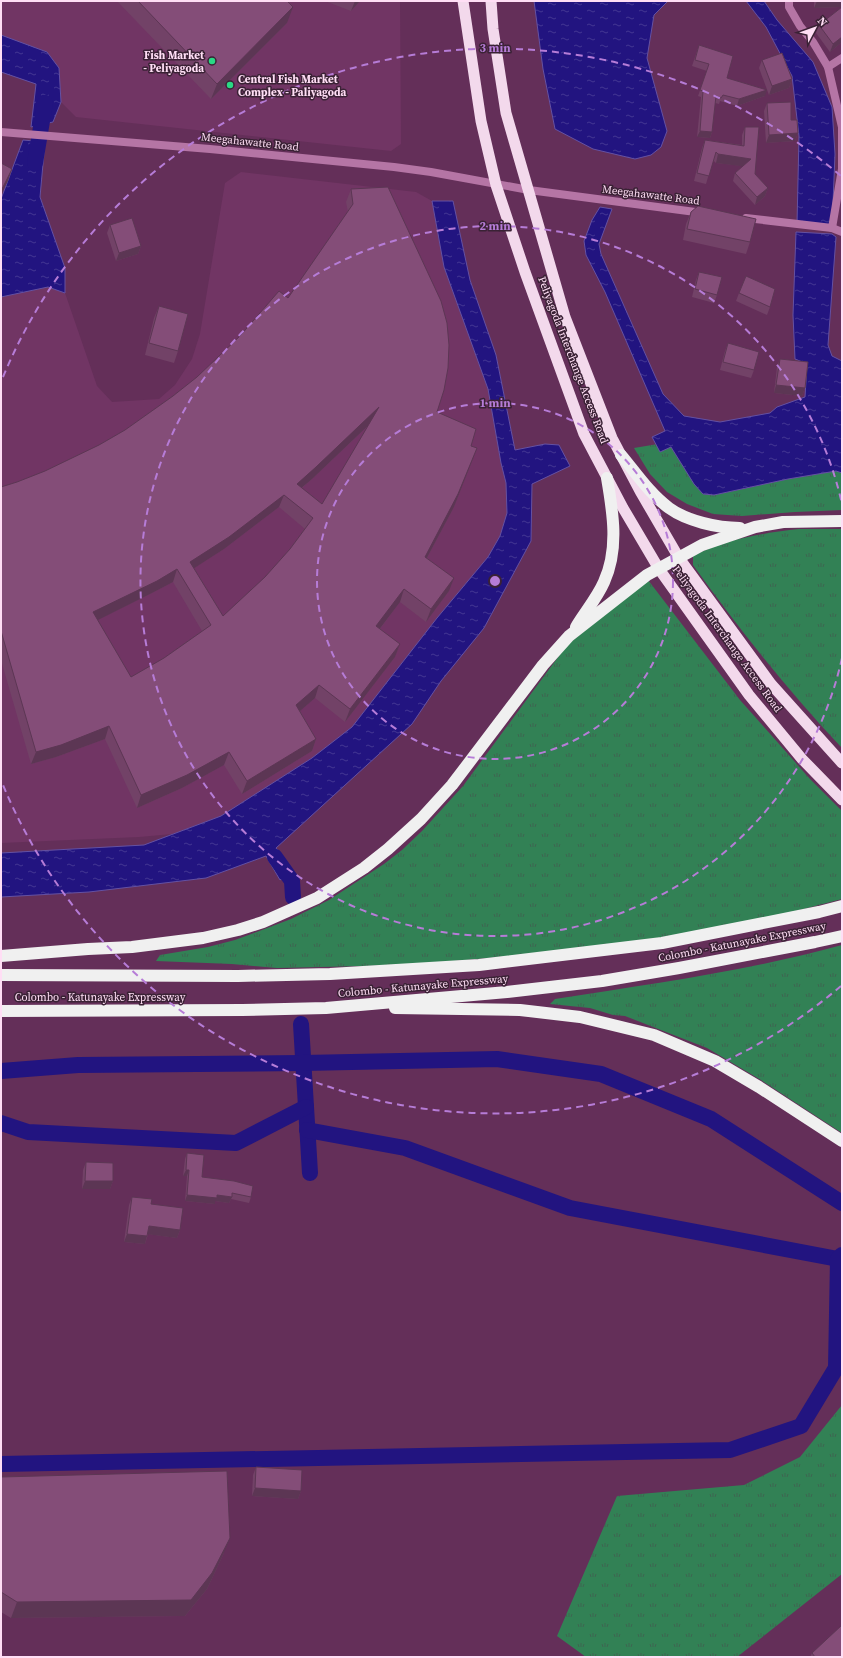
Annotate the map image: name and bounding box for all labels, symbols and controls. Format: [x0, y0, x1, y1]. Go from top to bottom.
north arrow [795, 8, 835, 48]
text: N [814, 14, 830, 30]
text: 3 min [479, 40, 511, 56]
place label: Fish Market - Peliyagoda [143, 48, 205, 76]
marker: Fish Market - Peliyagoda [207, 56, 217, 66]
place label: Central Fish Market Complex - Paliyagoda [238, 72, 346, 100]
marker: Central Fish Market Complex - Paliyagoda [225, 80, 235, 90]
street label: Meegahawatte Road [200, 129, 300, 155]
street label: Meegahawatte Road [601, 182, 701, 209]
text: 2 min [479, 218, 511, 234]
street label: Peliyagoda Interchange Access Road [534, 274, 612, 446]
text: 1 min [479, 395, 511, 411]
street label: Peliyagoda Interchange Access Road [669, 563, 786, 716]
centre of rings [488, 574, 502, 588]
street label: Colombo - Katunayake Expressway [657, 918, 828, 966]
street label: Colombo - Katunayake Expressway [337, 971, 509, 1001]
street label: Colombo - Katunayake Expressway [15, 990, 186, 1005]

